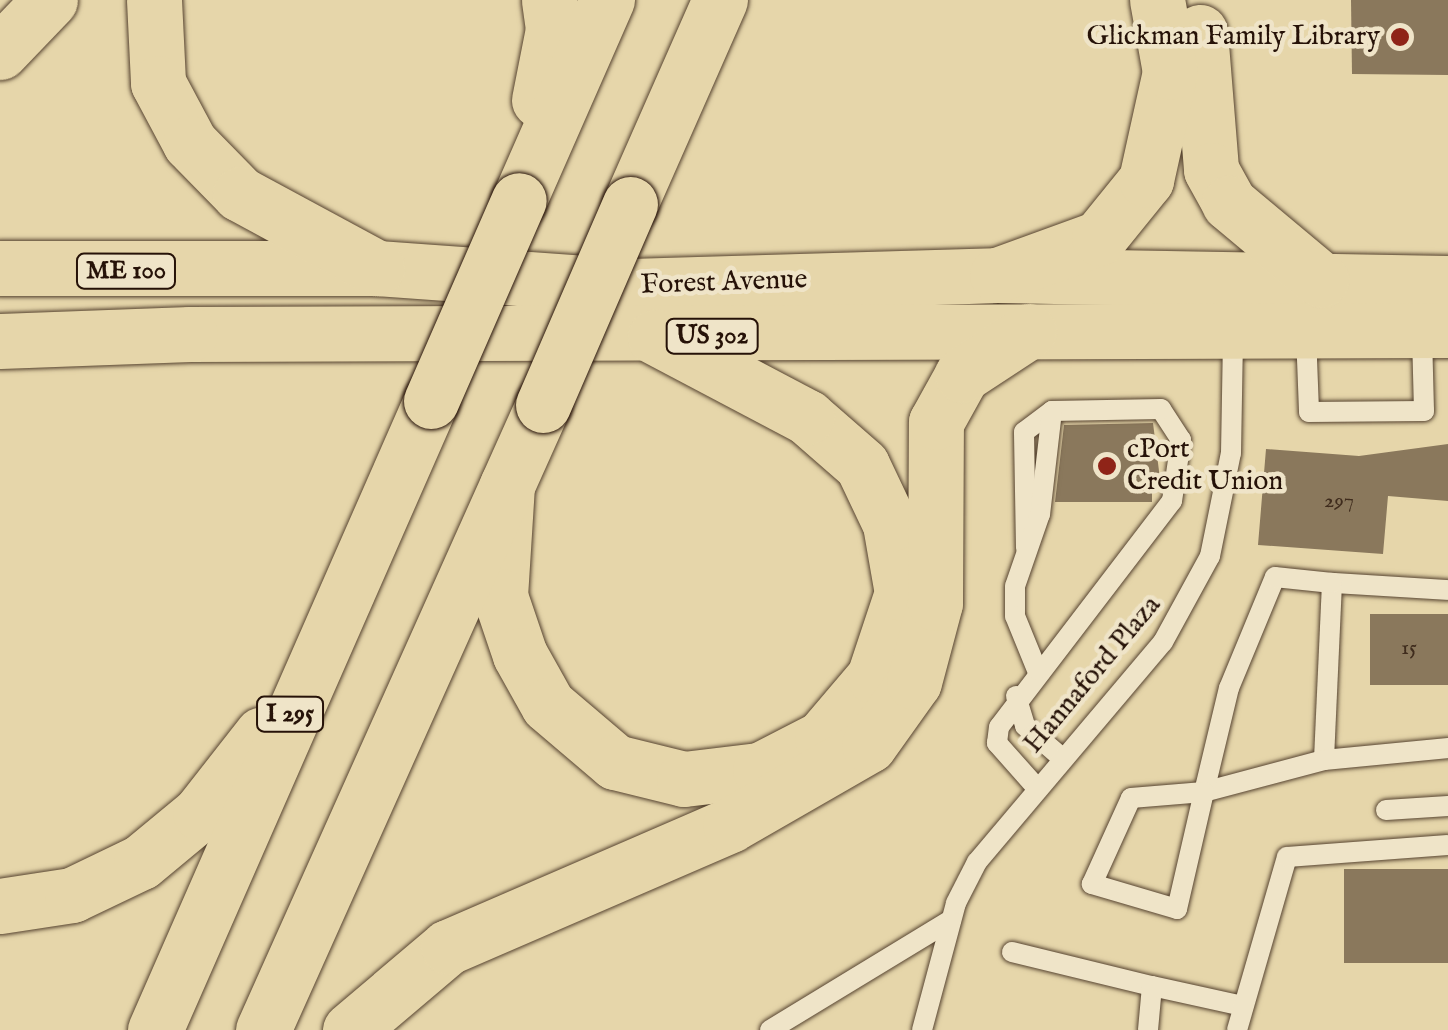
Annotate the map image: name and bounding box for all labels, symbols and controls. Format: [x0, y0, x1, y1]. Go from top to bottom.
place label: Glickman Family Library [1087, 20, 1380, 54]
marker: Glickman Family Library [1389, 26, 1411, 48]
road number: ME 100 [74, 251, 178, 291]
street label: Forest Avenue [640, 263, 808, 303]
road number: US 302 [664, 316, 760, 356]
place label: cPort Credit Union [1127, 433, 1283, 499]
marker: cPort Credit Union [1096, 455, 1118, 477]
house number: 297 [1324, 489, 1354, 515]
street label: Hannaford Plaza [1017, 589, 1169, 761]
house number: 15 [1401, 636, 1417, 662]
road number: I 295 [255, 694, 325, 734]

